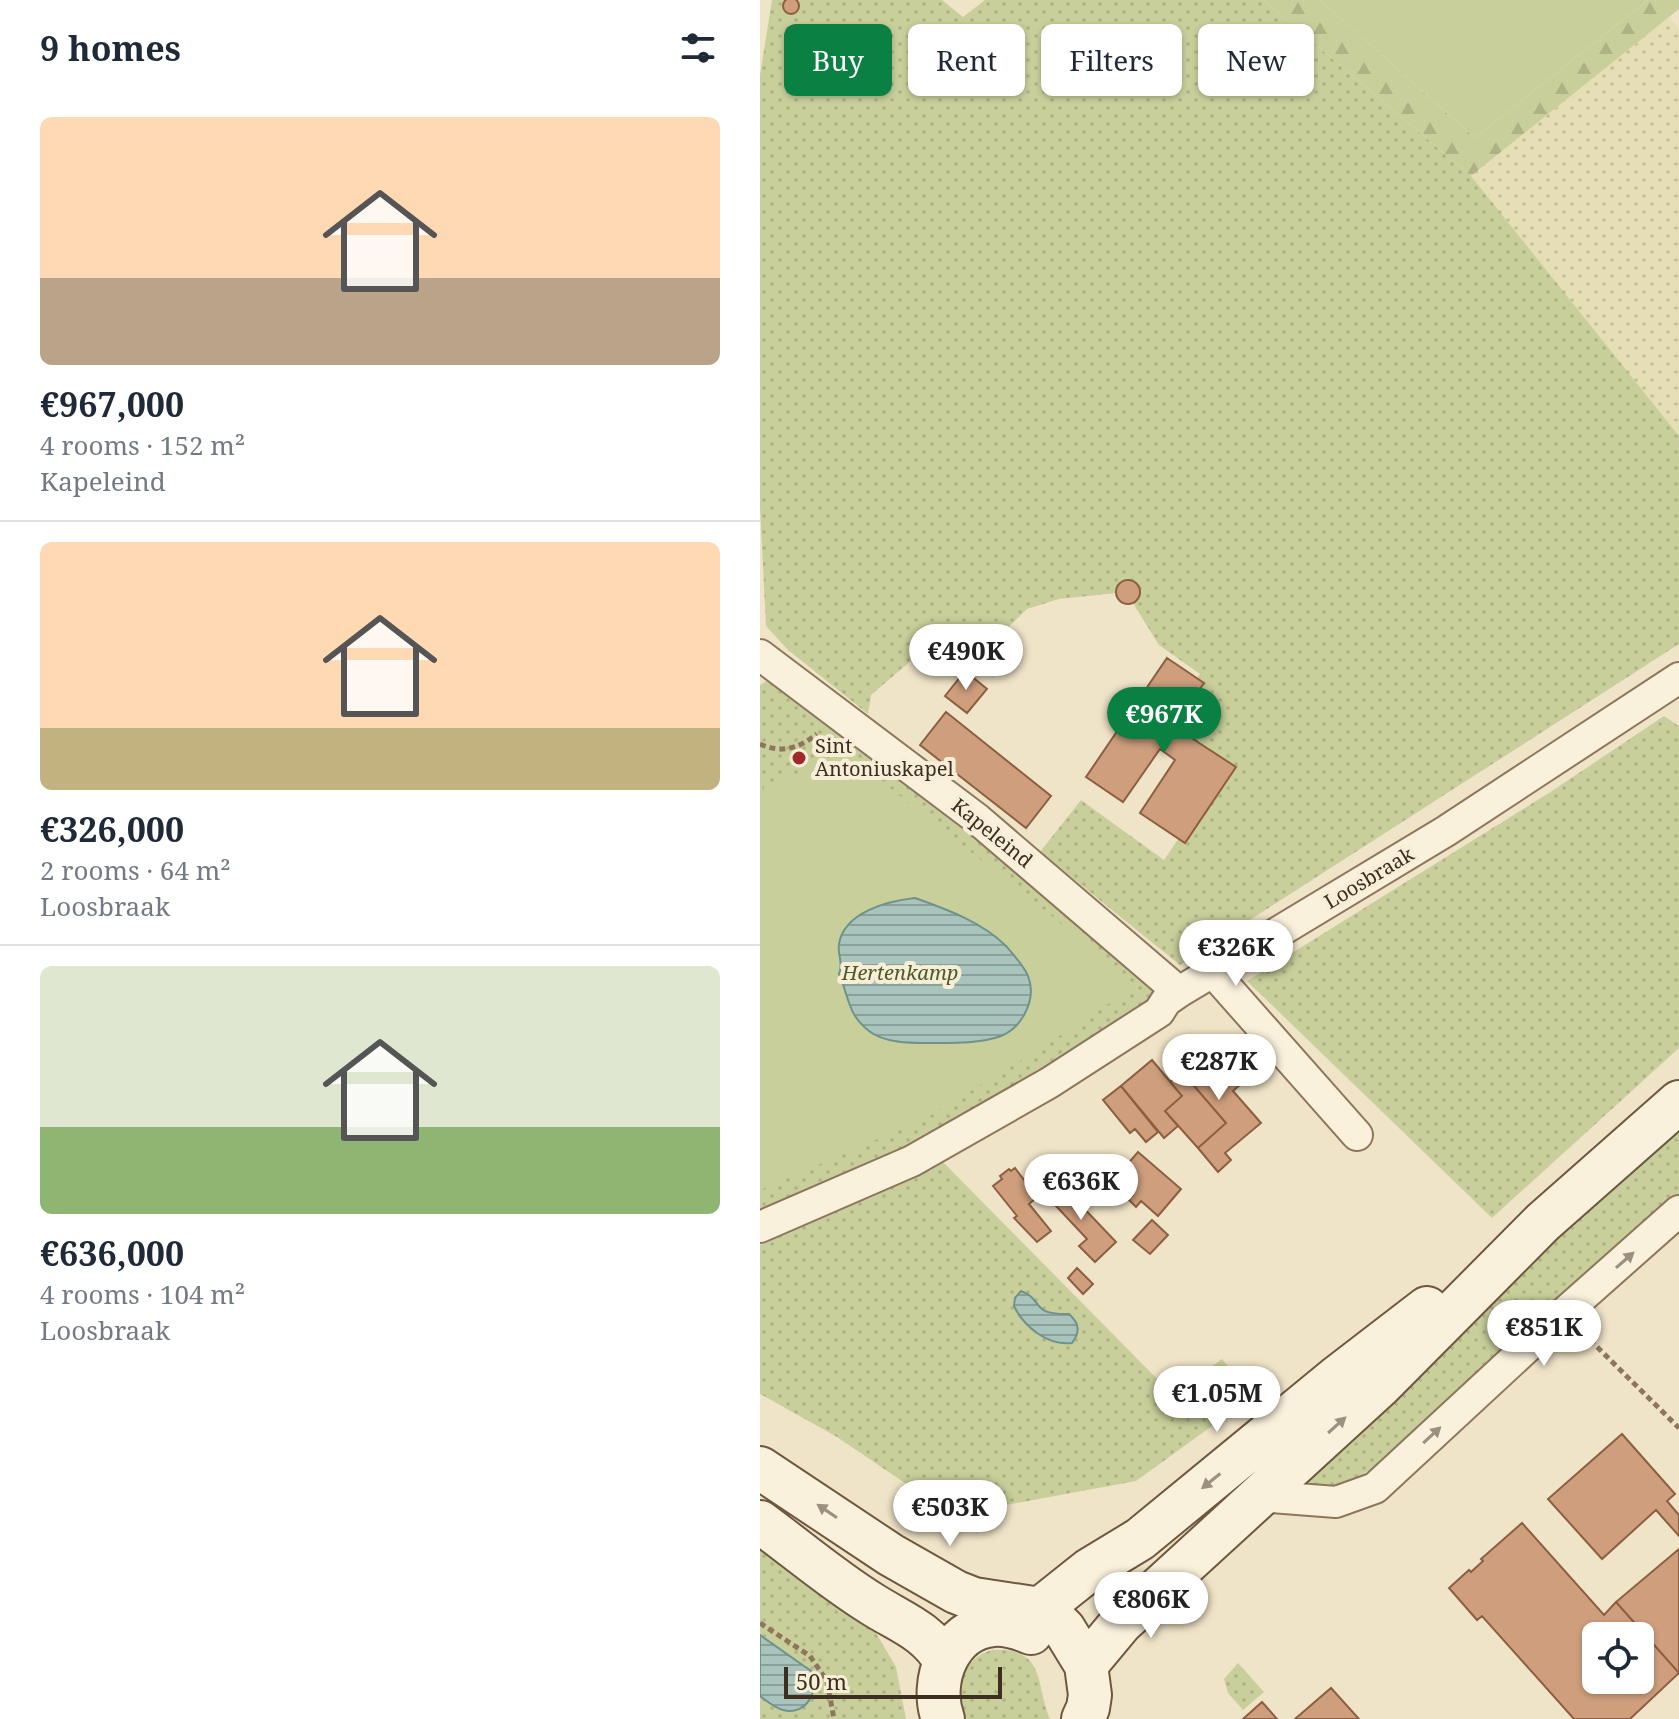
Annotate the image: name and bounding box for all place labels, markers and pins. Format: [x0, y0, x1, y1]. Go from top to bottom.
pin: €490K [910, 624, 1022, 692]
pin: €967K [1108, 687, 1220, 755]
place label: Sint Antoniuskapel [815, 732, 954, 782]
marker: Sint Antoniuskapel [790, 749, 808, 767]
pin: €326K [1180, 920, 1292, 988]
pin: €287K [1163, 1034, 1275, 1102]
pin: €636K [1025, 1154, 1137, 1222]
pin: €851K [1488, 1300, 1600, 1368]
pin: €1.05M [1152, 1366, 1282, 1434]
pin: €503K [894, 1480, 1006, 1548]
pin: €806K [1095, 1572, 1207, 1640]

